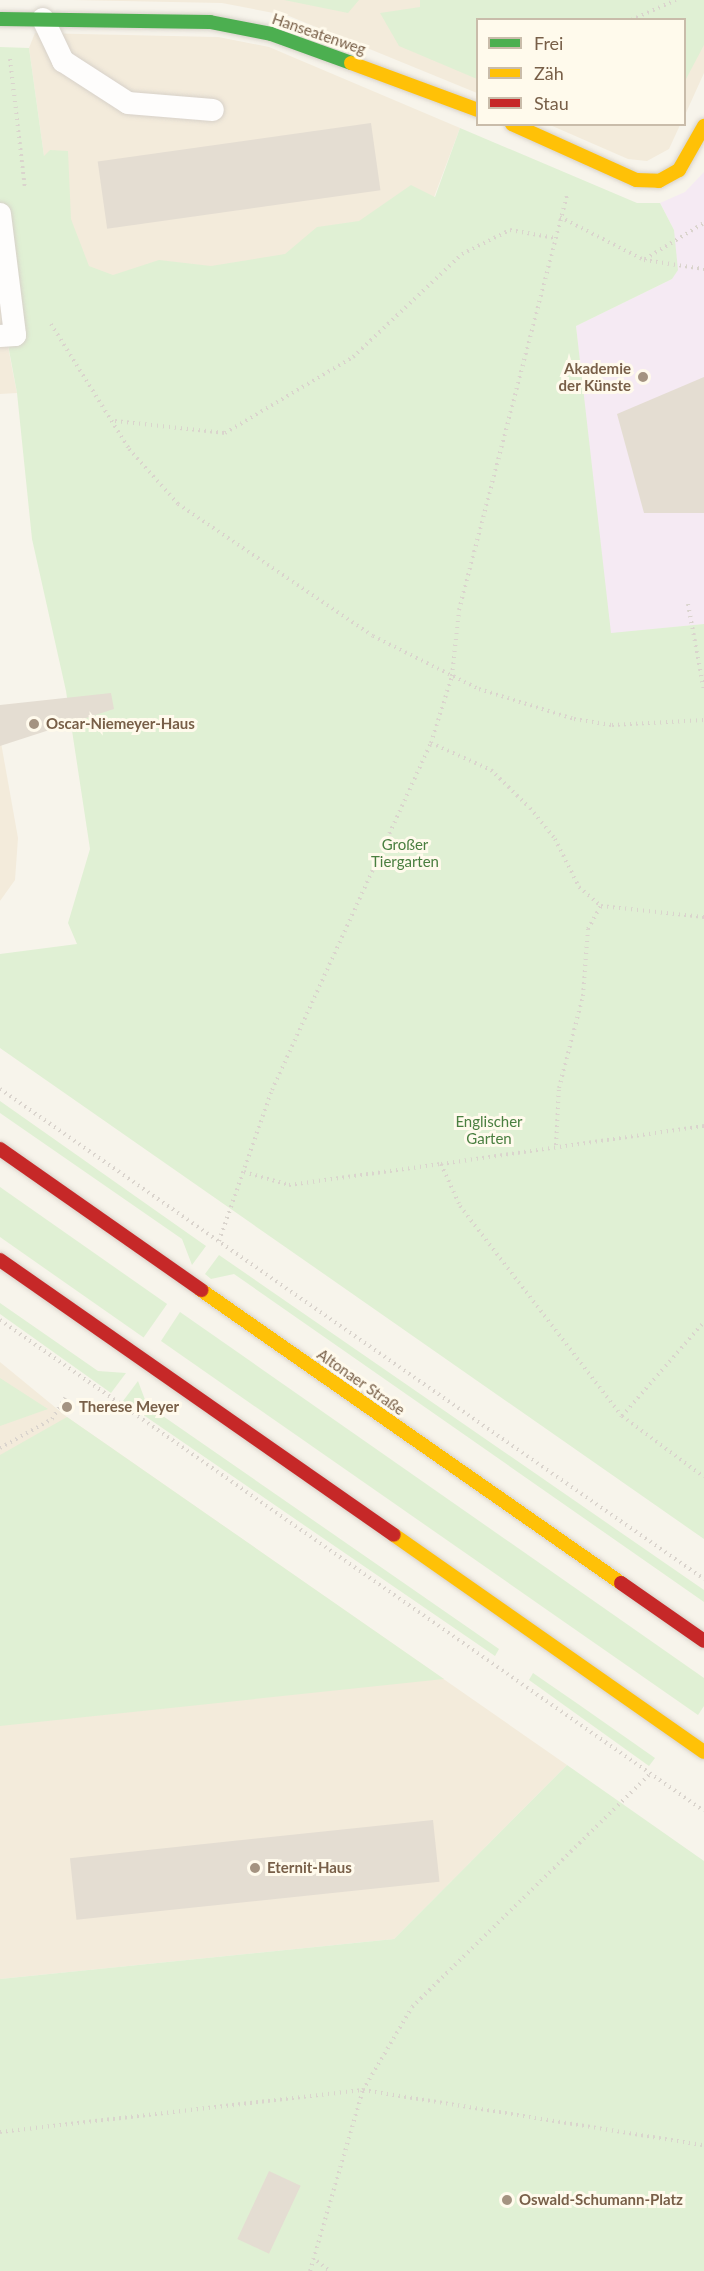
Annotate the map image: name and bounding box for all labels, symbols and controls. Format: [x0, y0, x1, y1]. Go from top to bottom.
street label: Hanseatenweg [270, 10, 368, 58]
legend [476, 18, 686, 126]
text: Frei [534, 32, 563, 54]
text: Zäh [534, 62, 564, 84]
text: Stau [534, 92, 569, 114]
place label: Akademie der Künste [558, 359, 631, 394]
marker: Akademie der Künste [636, 370, 650, 384]
place label: Oscar-Niemeyer-Haus [46, 715, 195, 733]
marker: Oscar-Niemeyer-Haus [27, 717, 41, 731]
park label: Großer Tiergarten [371, 835, 439, 870]
park label: Englischer Garten [455, 1112, 523, 1147]
street label: Altonaer Straße [314, 1345, 408, 1419]
place label: Therese Meyer [79, 1398, 179, 1416]
marker: Therese Meyer [60, 1400, 74, 1414]
place label: Eternit-Haus [267, 1859, 352, 1877]
marker: Eternit-Haus [248, 1861, 262, 1875]
place label: Oswald-Schumann-Platz [519, 2191, 683, 2209]
marker: Oswald-Schumann-Platz [500, 2193, 514, 2207]

